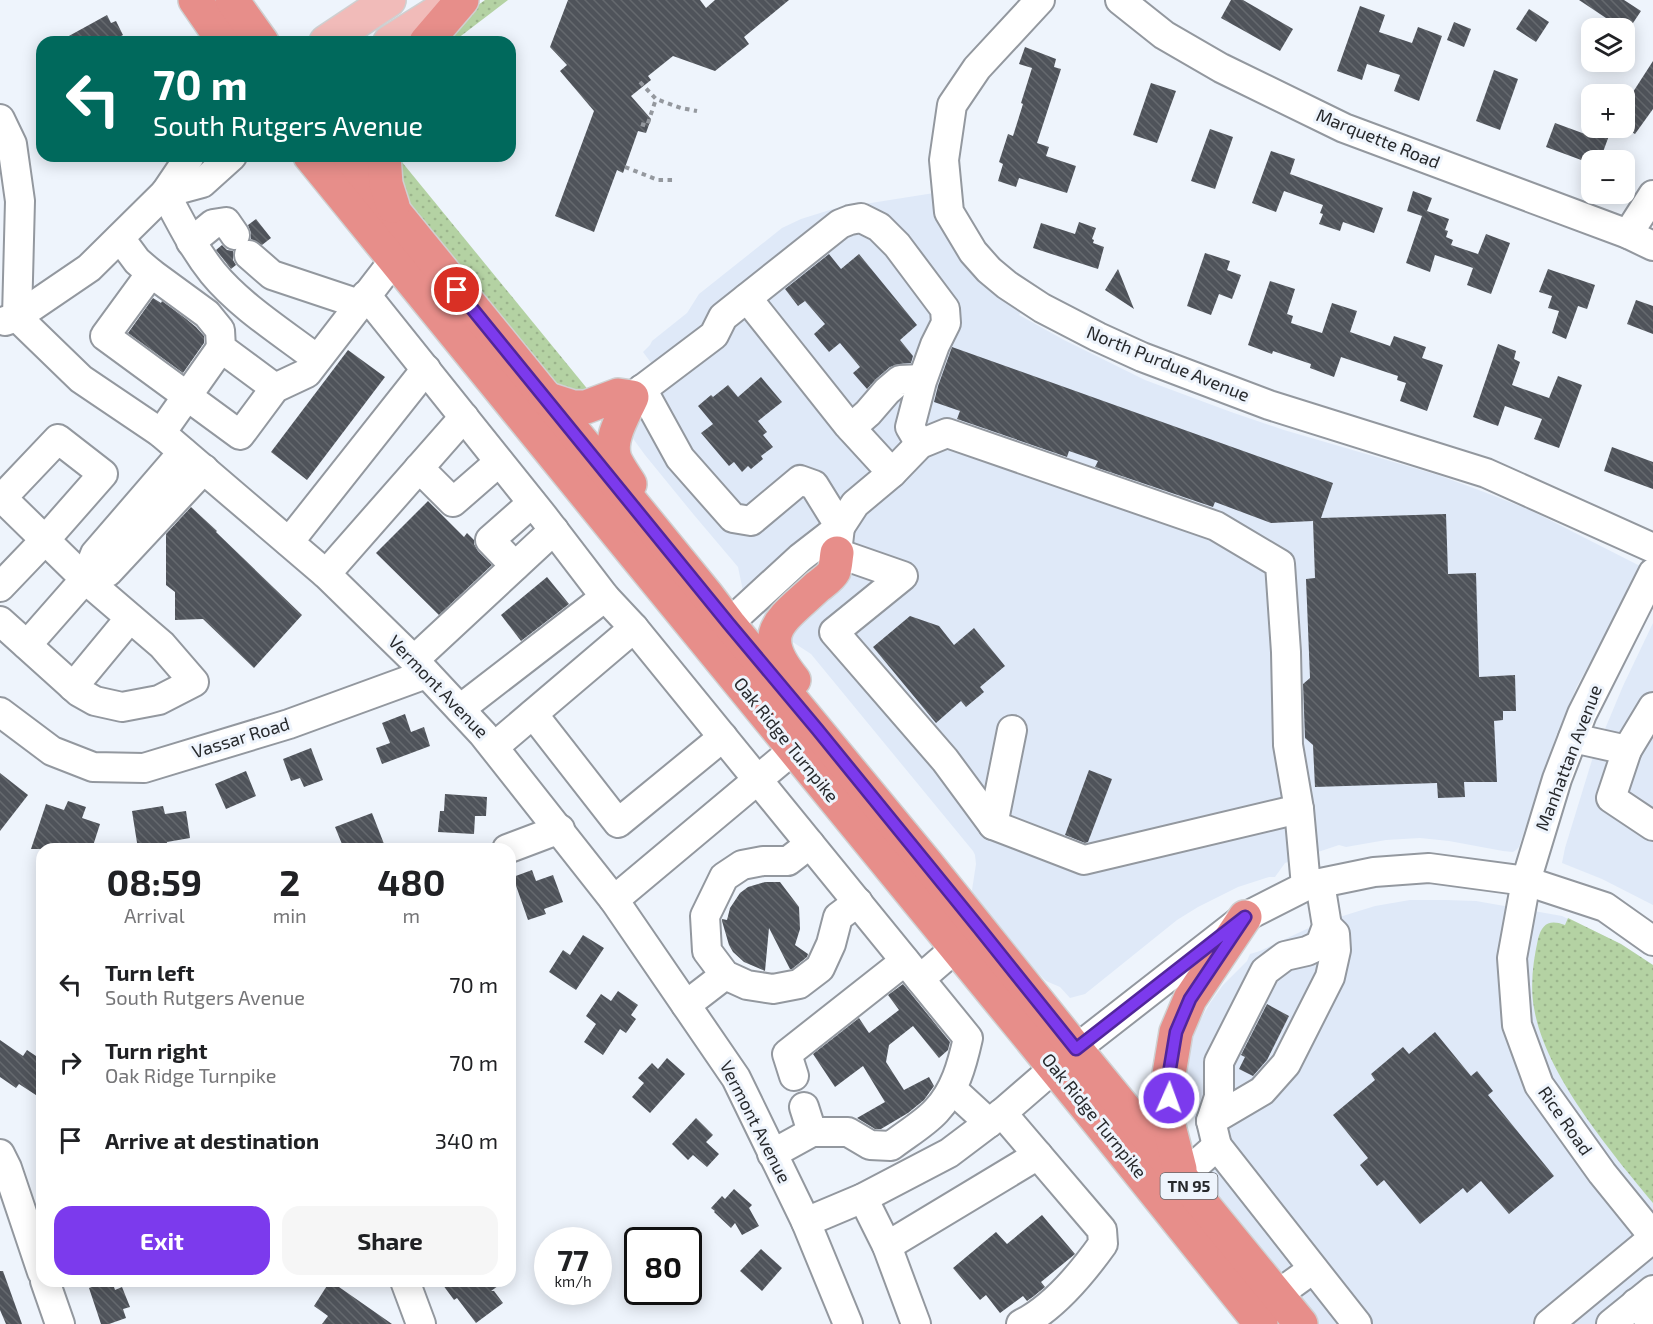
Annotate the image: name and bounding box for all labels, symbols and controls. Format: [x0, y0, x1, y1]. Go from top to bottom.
map controls [1581, 18, 1635, 204]
button: layers [1581, 18, 1635, 72]
text: 70 m [153, 58, 248, 108]
icon: left [54, 60, 132, 138]
button: + [1581, 84, 1635, 138]
street label: Marquette Road [1313, 103, 1444, 173]
text: South Rutgers Avenue [153, 109, 423, 141]
button: − [1581, 150, 1635, 204]
pin [431, 264, 482, 315]
icon: arrive [440, 273, 473, 306]
street label: North Purdue Avenue [1084, 320, 1253, 406]
street label: Vermont Avenue [384, 630, 493, 742]
street label: Oak Ridge Turnpike [730, 672, 844, 806]
street label: Manhattan Avenue [1530, 682, 1606, 834]
street label: Vassar Road [189, 712, 292, 762]
text: 08:59 [107, 860, 202, 903]
text: 2 [279, 860, 300, 903]
text: 480 [377, 860, 445, 903]
text: Arrival [124, 903, 185, 927]
text: min [273, 903, 307, 927]
text: m [403, 903, 420, 927]
text: Turn left [105, 959, 194, 985]
icon: left [54, 968, 87, 1001]
text: 70 m [449, 971, 498, 997]
text: South Rutgers Avenue [105, 985, 305, 1009]
text: Turn right [105, 1037, 207, 1063]
icon: right [54, 1046, 87, 1079]
street label: Oak Ridge Turnpike [1038, 1048, 1152, 1182]
text: 70 m [449, 1049, 498, 1075]
street label: Vermont Avenue [716, 1057, 796, 1186]
text: Oak Ridge Turnpike [105, 1063, 276, 1087]
position arrow [1137, 1066, 1201, 1130]
street label: Rice Road [1534, 1082, 1598, 1159]
icon: arrive [54, 1124, 87, 1157]
text: Arrive at destination [105, 1127, 319, 1153]
text: 340 m [435, 1127, 498, 1153]
road number: TN 95 [1160, 1173, 1218, 1199]
button: Exit [54, 1206, 270, 1275]
button: Share [282, 1206, 498, 1275]
speed limit sign: 80 [624, 1227, 702, 1305]
text: 77 [557, 1241, 589, 1277]
text: km/h [554, 1272, 592, 1290]

